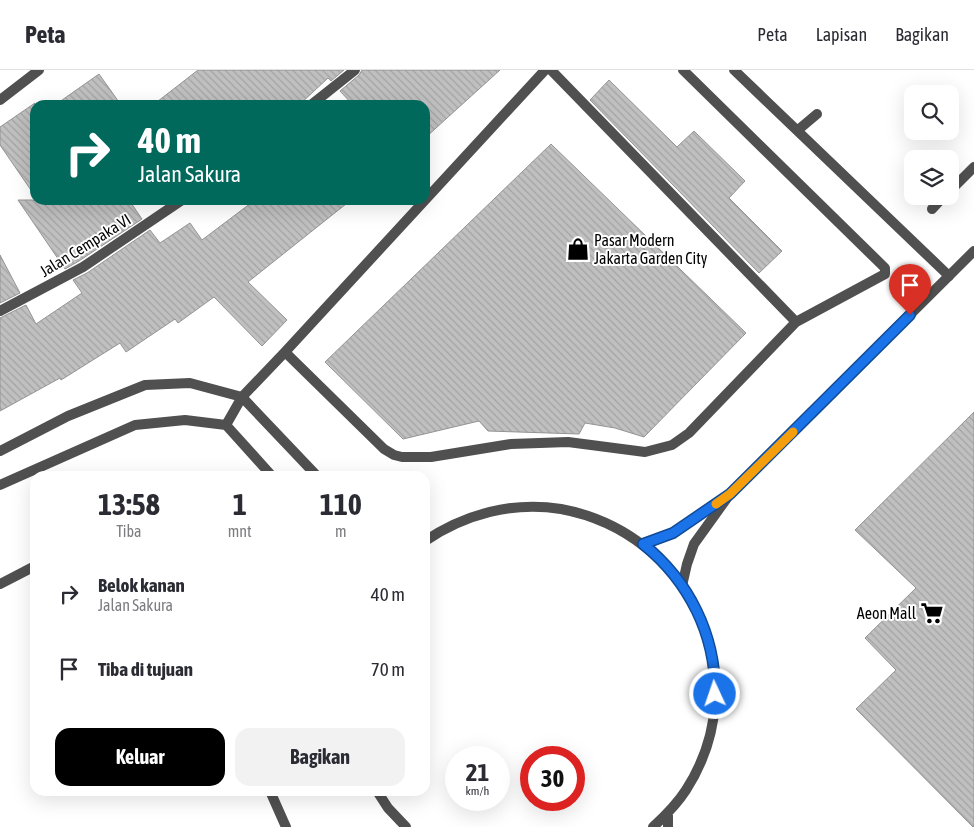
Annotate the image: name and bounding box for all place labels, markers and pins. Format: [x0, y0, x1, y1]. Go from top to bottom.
place label: Pasar Modern Jakarta Garden City [594, 231, 708, 268]
shop icon: Pasar Modern Jakarta Garden City [565, 236, 591, 262]
pin [889, 264, 931, 315]
supermarket icon: Aeon Mall [919, 600, 945, 626]
place label: Aeon Mall [857, 604, 917, 622]

